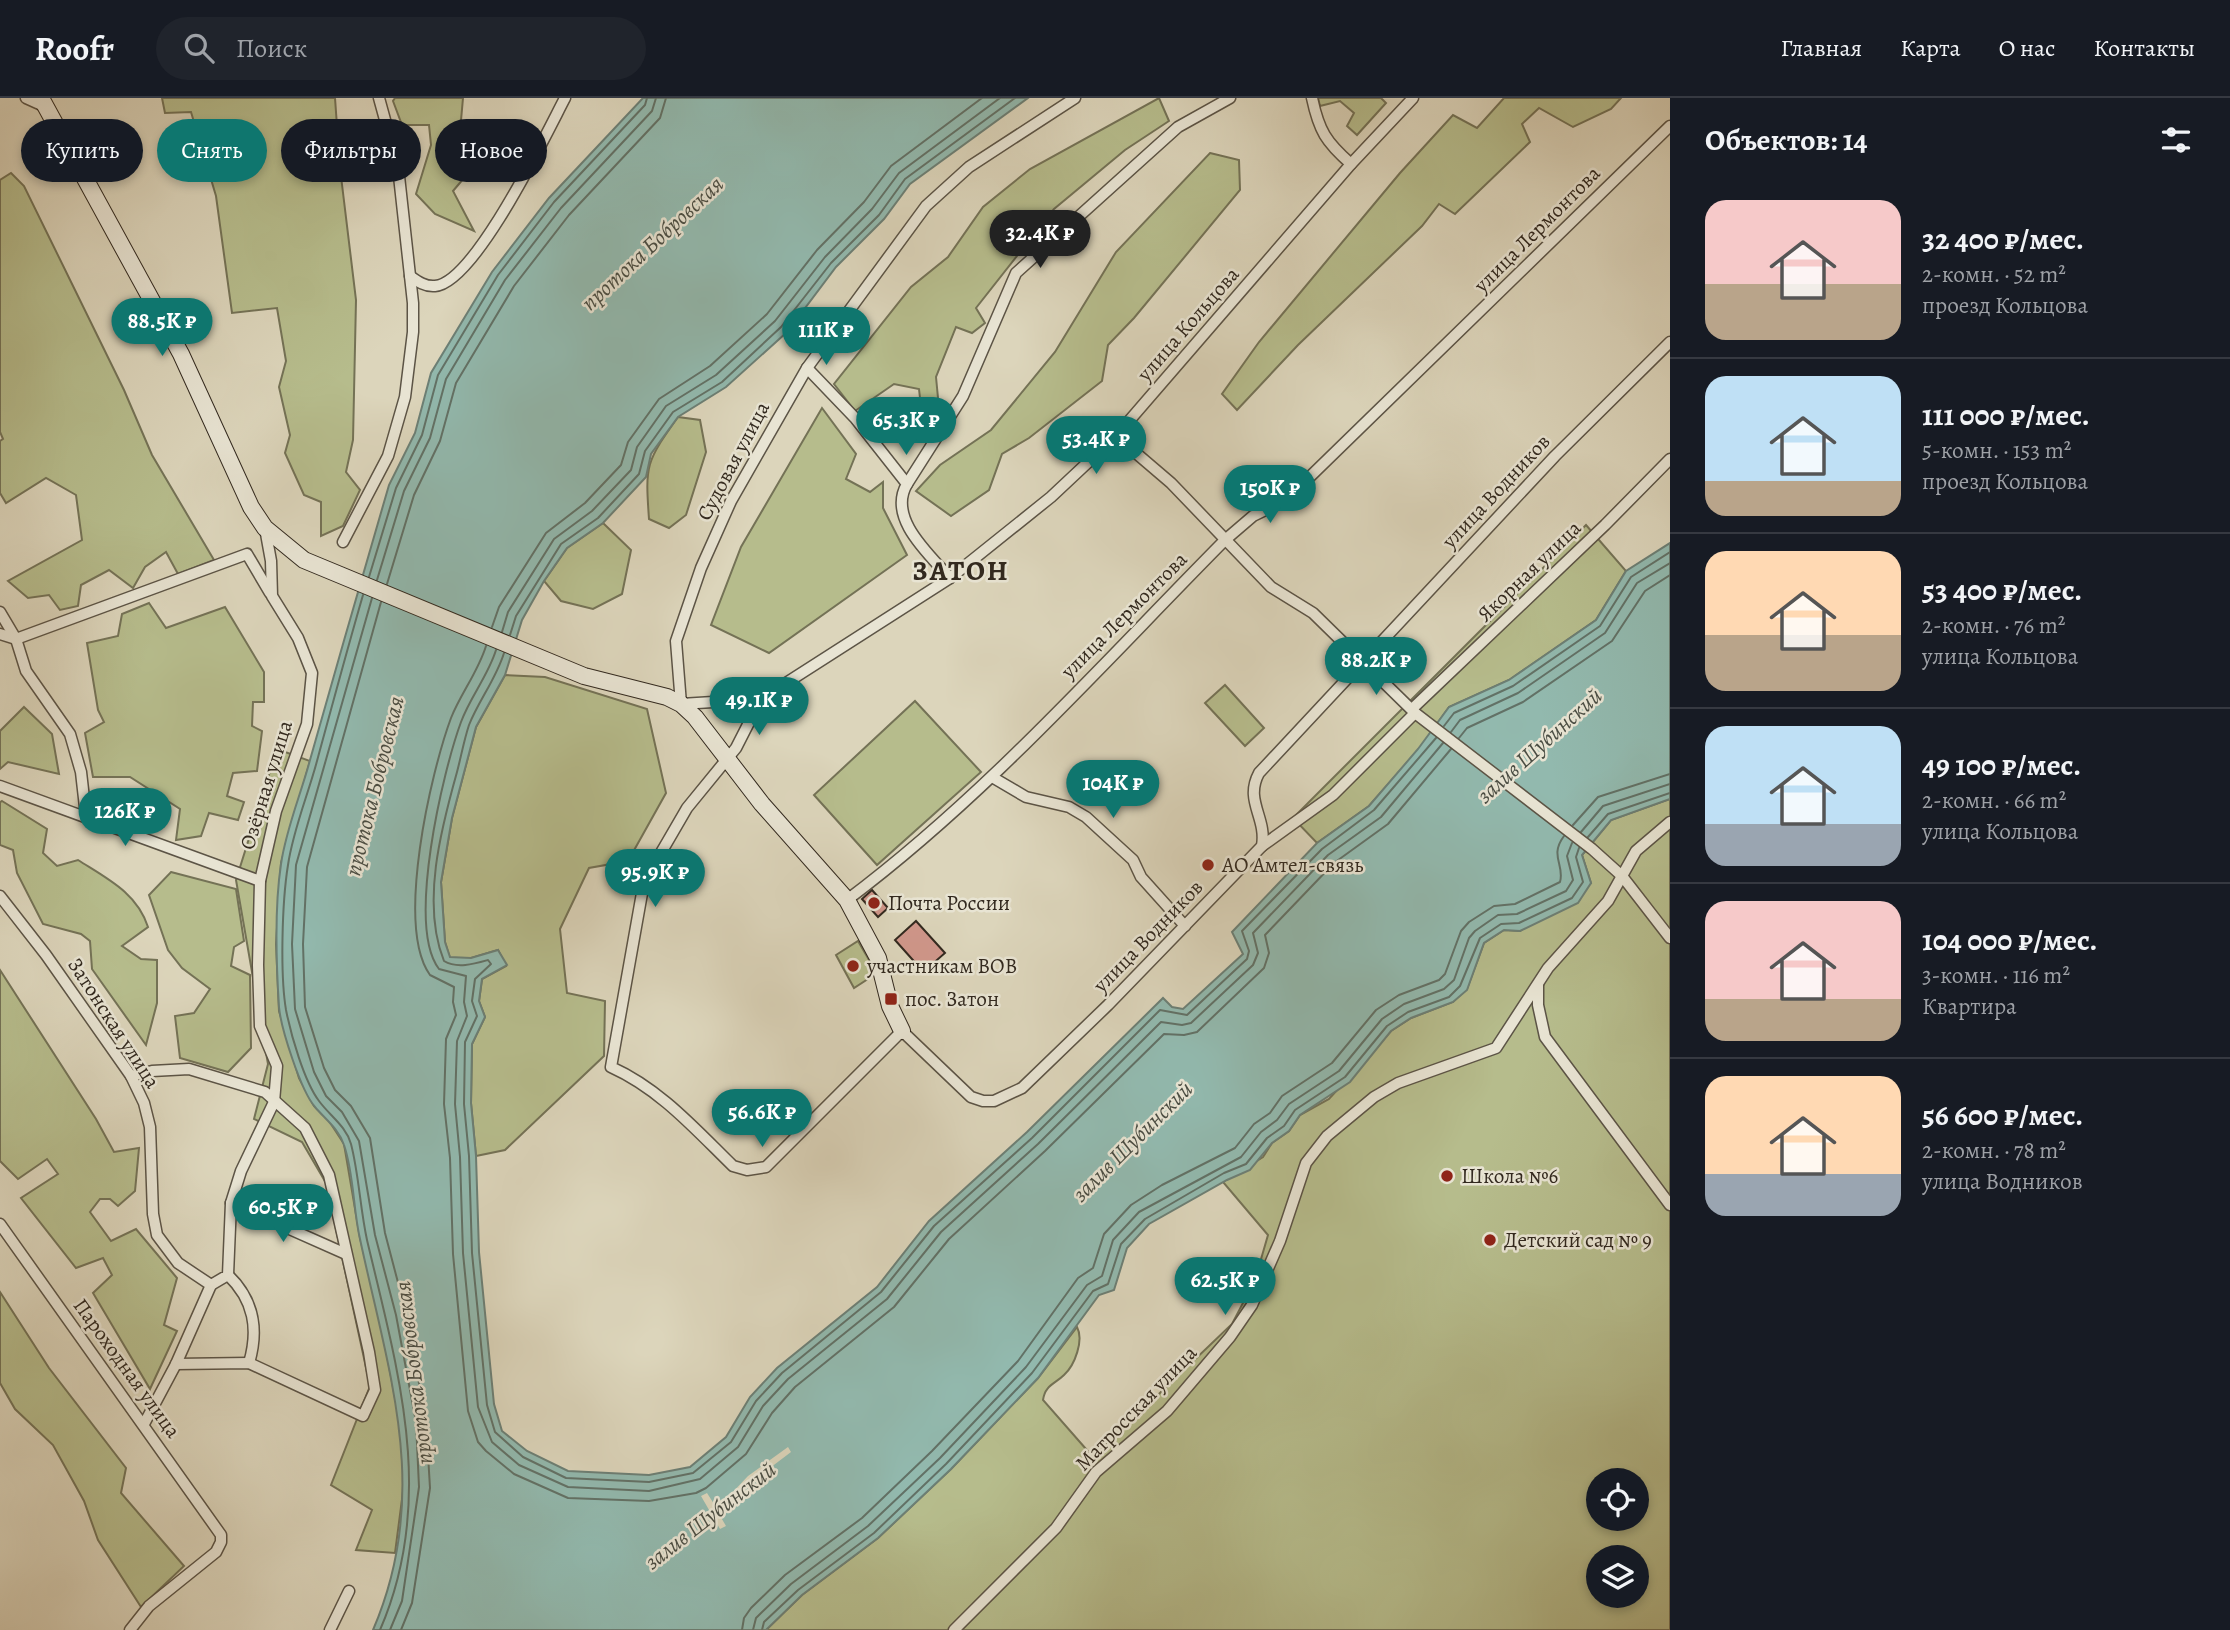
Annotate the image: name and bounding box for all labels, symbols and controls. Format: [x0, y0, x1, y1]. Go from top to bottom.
search box [156, 17, 646, 80]
text: Roofr [35, 26, 114, 71]
icon: search [180, 29, 218, 67]
text: Поиск [236, 31, 307, 66]
text: Главная [1781, 32, 1862, 64]
text: Карта [1900, 32, 1961, 64]
text: О нас [1999, 32, 2055, 64]
text: Контакты [2093, 32, 2195, 64]
chip: Купить [21, 119, 143, 182]
chip: Снять [157, 119, 267, 182]
chip: Фильтры [281, 119, 421, 182]
chip: Новое [435, 119, 547, 182]
text: Объектов: 14 [1705, 120, 1867, 160]
icon: filters [2157, 121, 2195, 159]
street label: улица Лермонтова [1467, 159, 1607, 299]
water label: протока Бобровская [574, 169, 730, 318]
pin: 32.4K ₽ [975, 211, 1105, 270]
text: 32.4K ₽ [1006, 217, 1074, 248]
text: 32 400 ₽/мес. [1922, 219, 2084, 259]
icon: home [1761, 228, 1845, 312]
text: 2-комн. · 52 m² [1922, 259, 2066, 290]
street label: улица Кольцова [1130, 261, 1246, 388]
text: проезд Кольцова [1922, 290, 2088, 321]
pin: 88.5K ₽ [97, 299, 227, 358]
text: 88.5K ₽ [127, 305, 197, 336]
pin: 111K ₽ [769, 308, 883, 367]
text: 111K ₽ [798, 314, 854, 345]
text: 111 000 ₽/мес. [1922, 395, 2090, 435]
street label: Судовая улица [690, 396, 776, 525]
pin: 65.3K ₽ [841, 398, 971, 457]
text: 65.3K ₽ [872, 404, 940, 435]
icon: home [1761, 404, 1845, 488]
pin: 53.4K ₽ [1031, 416, 1161, 476]
text: 53.4K ₽ [1062, 423, 1130, 454]
street label: улица Водников [1435, 428, 1556, 555]
text: 5-комн. · 153 m² [1922, 435, 2071, 466]
pin: 150K ₽ [1213, 466, 1327, 525]
text: проезд Кольцова [1922, 466, 2088, 497]
text: 150K ₽ [1240, 472, 1300, 503]
street label: Якорная улица [1471, 514, 1587, 628]
street label: улица Лермонтова [1054, 545, 1194, 685]
district label: ЗАТОН [912, 552, 1010, 590]
text: 53 400 ₽/мес. [1922, 570, 2082, 610]
icon: home [1761, 579, 1845, 663]
text: 2-комн. · 76 m² [1922, 610, 2065, 641]
pin: 88.2K ₽ [1311, 638, 1441, 697]
text: улица Кольцова [1922, 641, 2078, 672]
text: 88.2K ₽ [1341, 644, 1411, 675]
pin: 49.1K ₽ [694, 678, 824, 737]
water label: залив Шубинский [1470, 681, 1609, 810]
text: 49.1K ₽ [726, 684, 792, 715]
water label: протока Бобровская [337, 693, 412, 879]
street label: Озёрная улица [233, 717, 299, 853]
text: 49 100 ₽/мес. [1922, 745, 2081, 785]
icon: home [1761, 754, 1845, 838]
pin: 104K ₽ [1056, 760, 1170, 820]
text: 104K ₽ [1082, 767, 1144, 798]
text: 2-комн. · 66 m² [1922, 785, 2066, 816]
pin: 126K ₽ [68, 788, 182, 848]
text: 126K ₽ [95, 795, 155, 826]
text: улица Кольцова [1922, 816, 2078, 847]
pin: 95.9K ₽ [590, 850, 720, 909]
place label: АО Амтел-связь [1221, 851, 1363, 879]
text: 95.9K ₽ [621, 856, 689, 887]
marker: АО Амтел-связь [1200, 857, 1216, 873]
street label: улица Водников [1086, 874, 1209, 999]
place label: Почта России [888, 889, 1010, 917]
marker: Почта России [866, 895, 882, 911]
text: 104 000 ₽/мес. [1922, 920, 2097, 960]
icon: home [1761, 929, 1845, 1013]
street label: Затонская улица [61, 952, 167, 1094]
place label: участникам ВОВ [866, 952, 1017, 980]
marker: участникам ВОВ [845, 958, 861, 974]
text: 3-комн. · 116 m² [1922, 960, 2070, 991]
place label: пос. Затон [905, 985, 999, 1013]
marker: пос. Затон [883, 991, 899, 1007]
text: Квартира [1922, 991, 2017, 1022]
water label: залив Шубинский [1065, 1074, 1200, 1209]
pin: 56.6K ₽ [697, 1090, 827, 1149]
text: 56 600 ₽/мес. [1922, 1095, 2083, 1135]
text: 56.6K ₽ [728, 1096, 796, 1127]
icon: home [1761, 1104, 1845, 1188]
text: 2-комн. · 78 m² [1922, 1135, 2066, 1166]
place label: Школа №6 [1461, 1162, 1559, 1190]
text: улица Водников [1922, 1166, 2083, 1197]
marker: Школа №6 [1439, 1168, 1455, 1184]
pin: 60.5K ₽ [218, 1184, 348, 1244]
text: 60.5K ₽ [248, 1191, 318, 1222]
place label: Детский сад № 9 [1504, 1226, 1652, 1254]
marker: Детский сад № 9 [1482, 1232, 1498, 1248]
pin: 62.5K ₽ [1160, 1258, 1290, 1317]
text: 62.5K ₽ [1191, 1264, 1259, 1295]
water label: протока Бобровская [387, 1280, 440, 1466]
street label: Пароходная улица [67, 1293, 187, 1444]
street label: Матросская улица [1069, 1339, 1203, 1477]
water label: залив Шубинский [638, 1454, 783, 1577]
map controls [1586, 1468, 1649, 1608]
button: locate [1586, 1468, 1649, 1531]
button: layers [1586, 1545, 1649, 1608]

